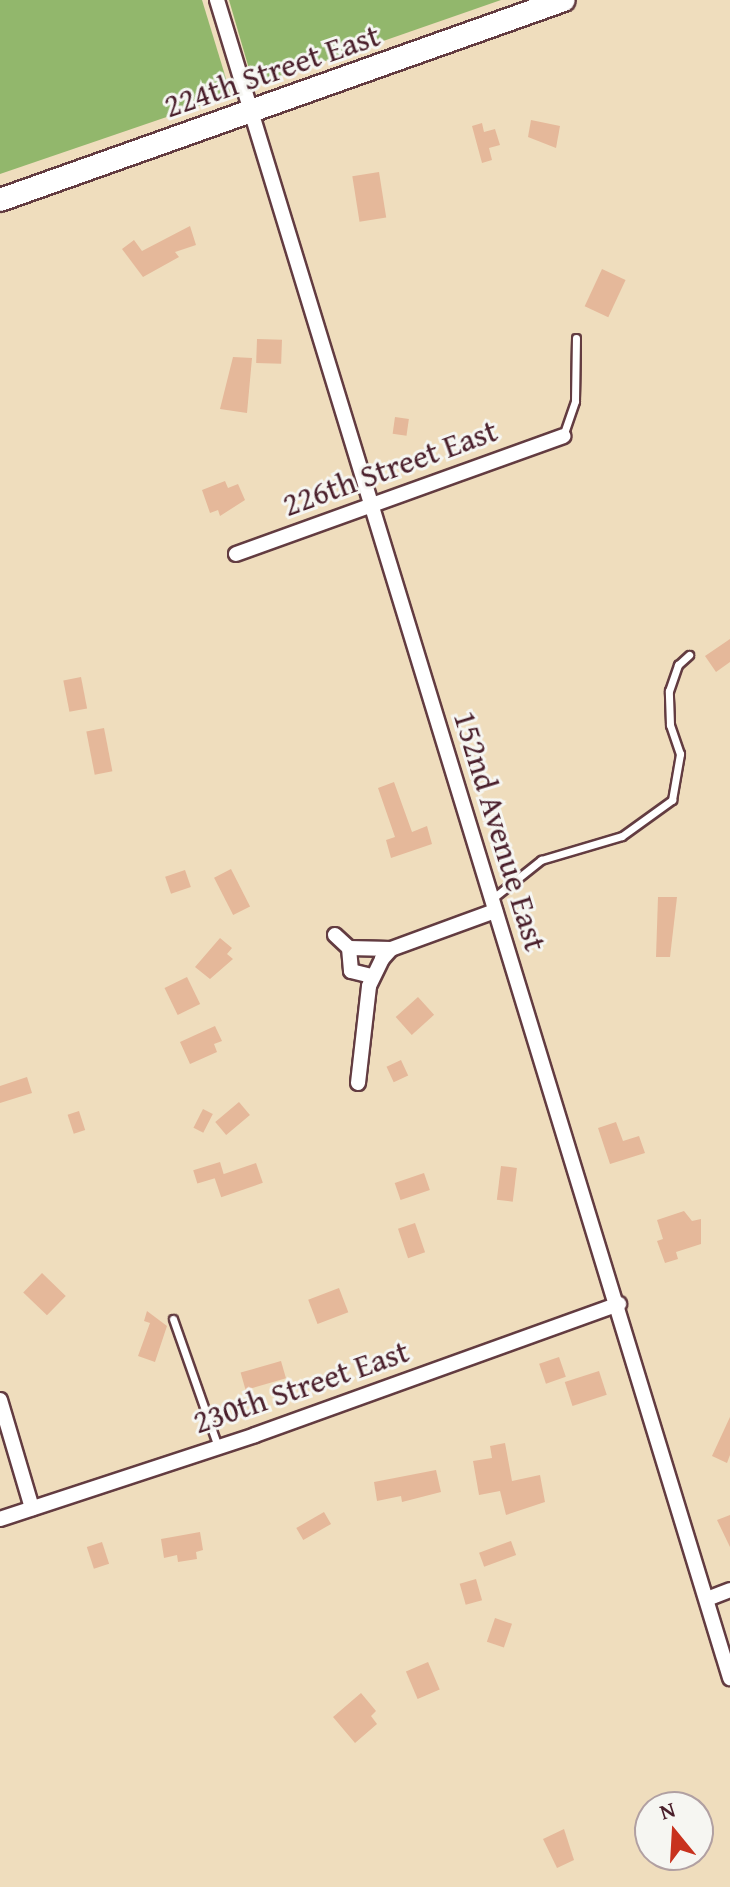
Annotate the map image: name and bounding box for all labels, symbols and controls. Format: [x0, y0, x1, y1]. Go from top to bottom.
street label: 224th Street East [159, 16, 385, 126]
street label: 226th Street East [277, 411, 503, 525]
street label: 152nd Avenue East [445, 706, 555, 956]
street label: 230th Street East [188, 1332, 414, 1442]
north arrow [634, 1791, 714, 1871]
text: N [655, 1793, 679, 1828]

